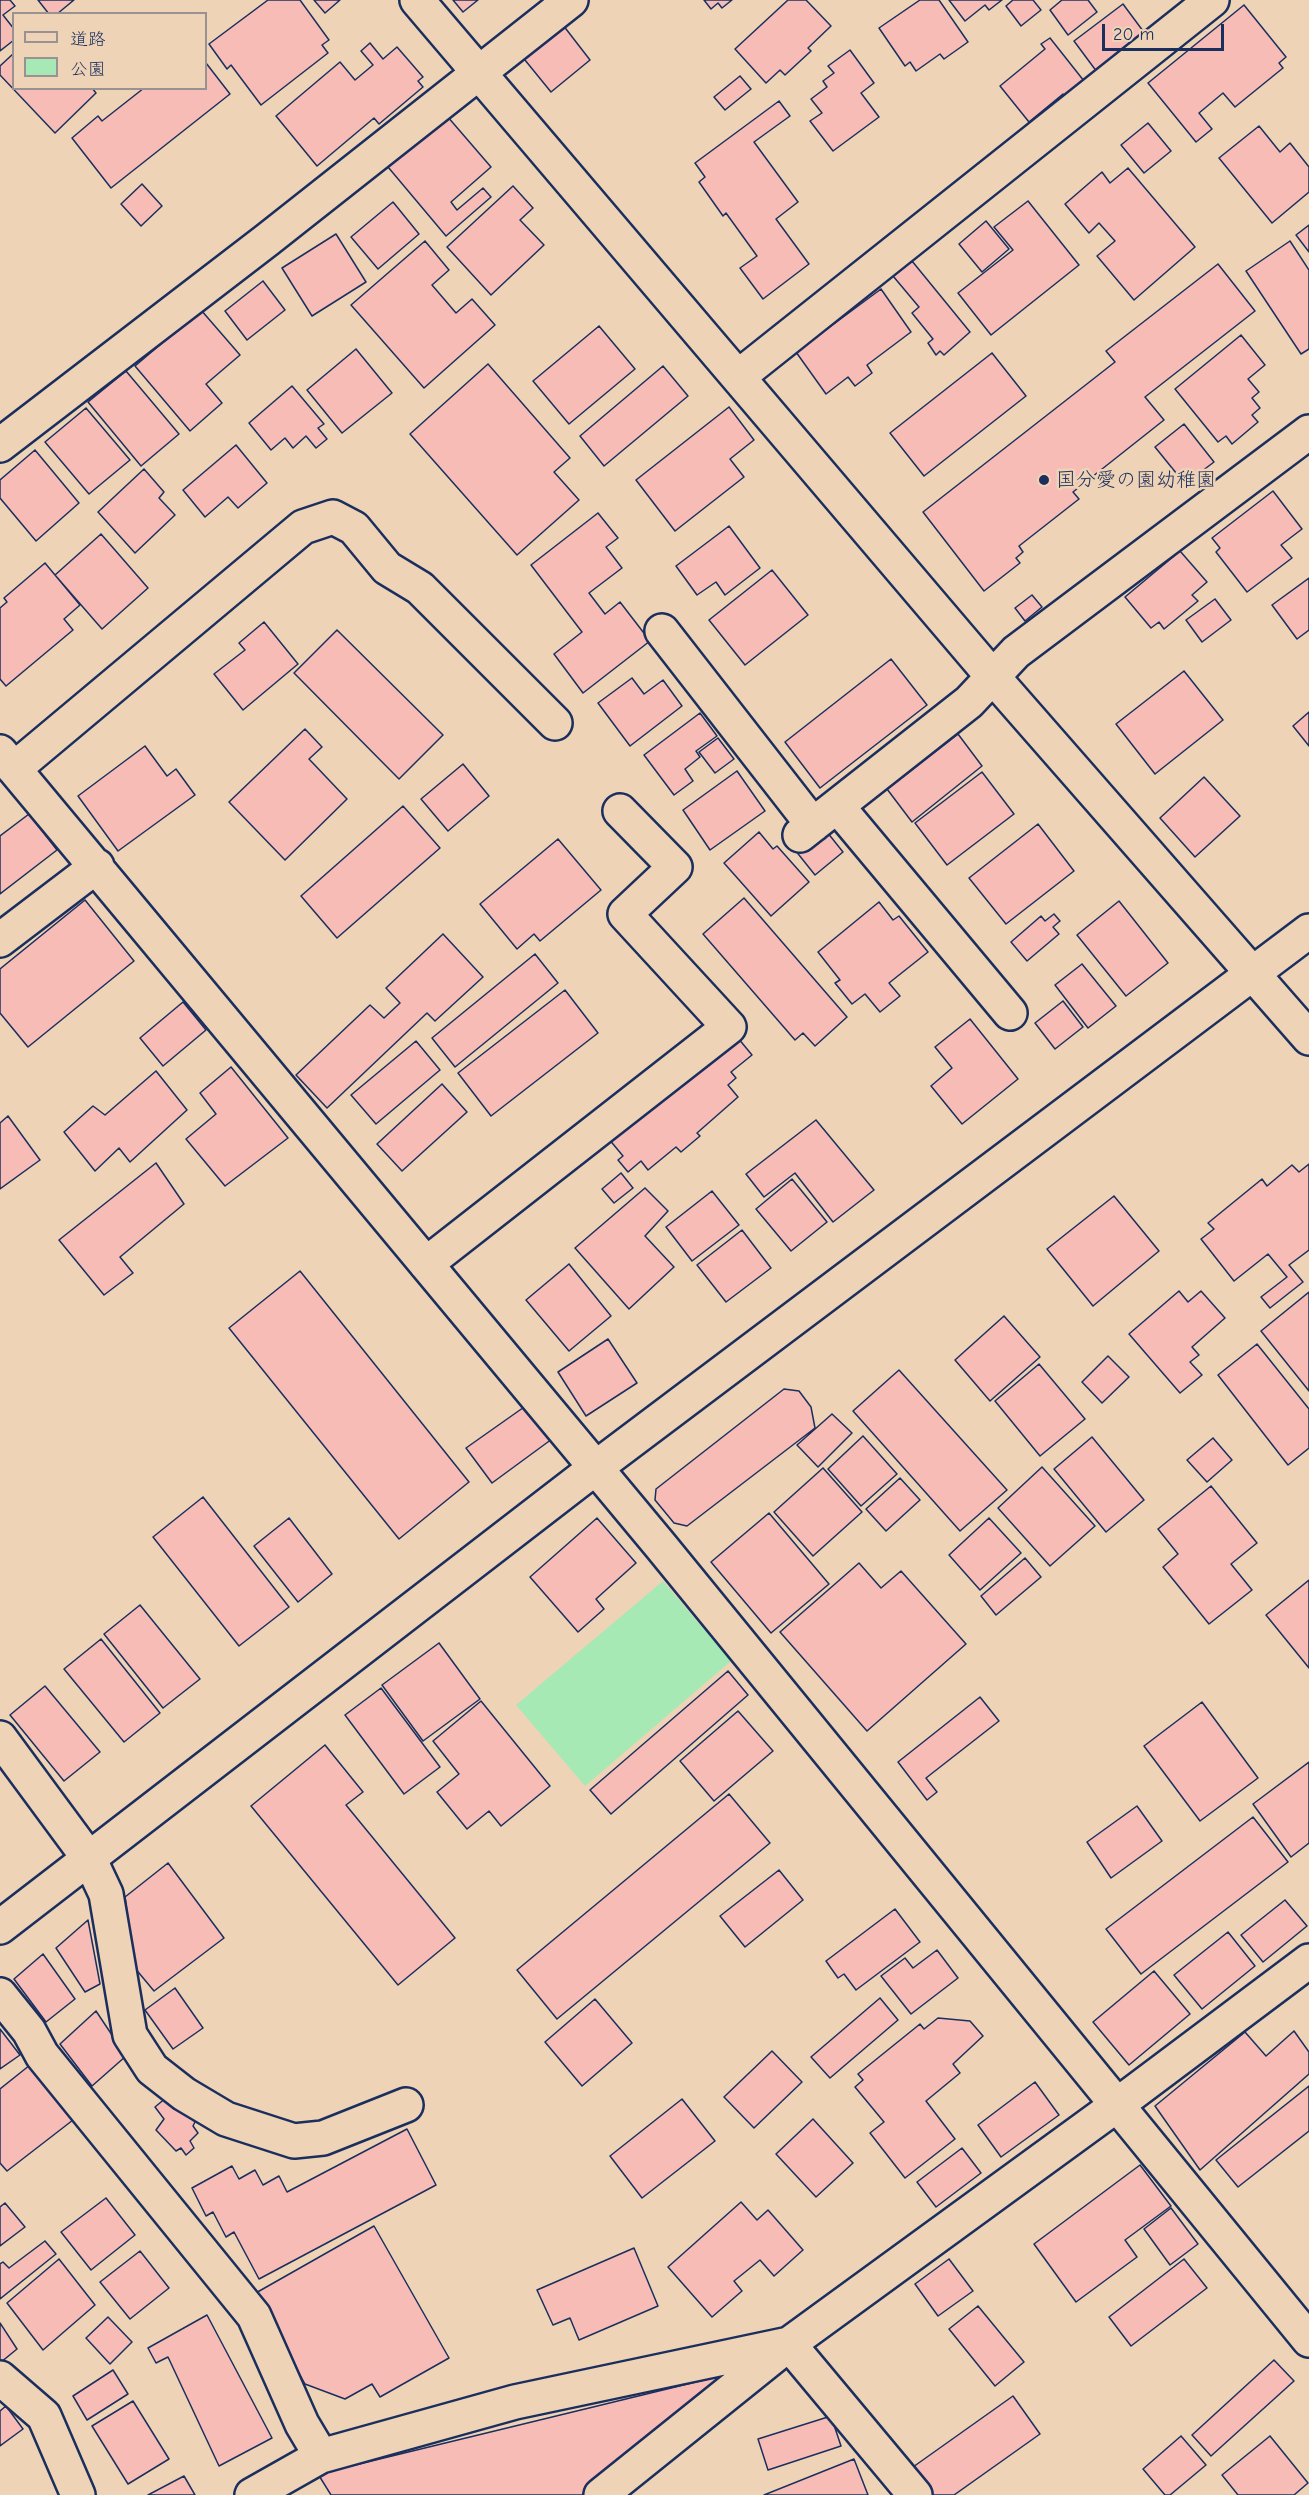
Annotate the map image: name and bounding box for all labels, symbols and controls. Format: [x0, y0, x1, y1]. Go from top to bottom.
legend [12, 12, 207, 90]
scale bar [1105, 12, 1226, 50]
text: 20 m [1113, 24, 1154, 45]
text: 道路 [70, 29, 106, 50]
text: 公園 [70, 59, 106, 80]
place label: 国分愛の園幼稚園 [1056, 468, 1216, 492]
marker: 国分愛の園幼稚園 [1037, 473, 1051, 487]

